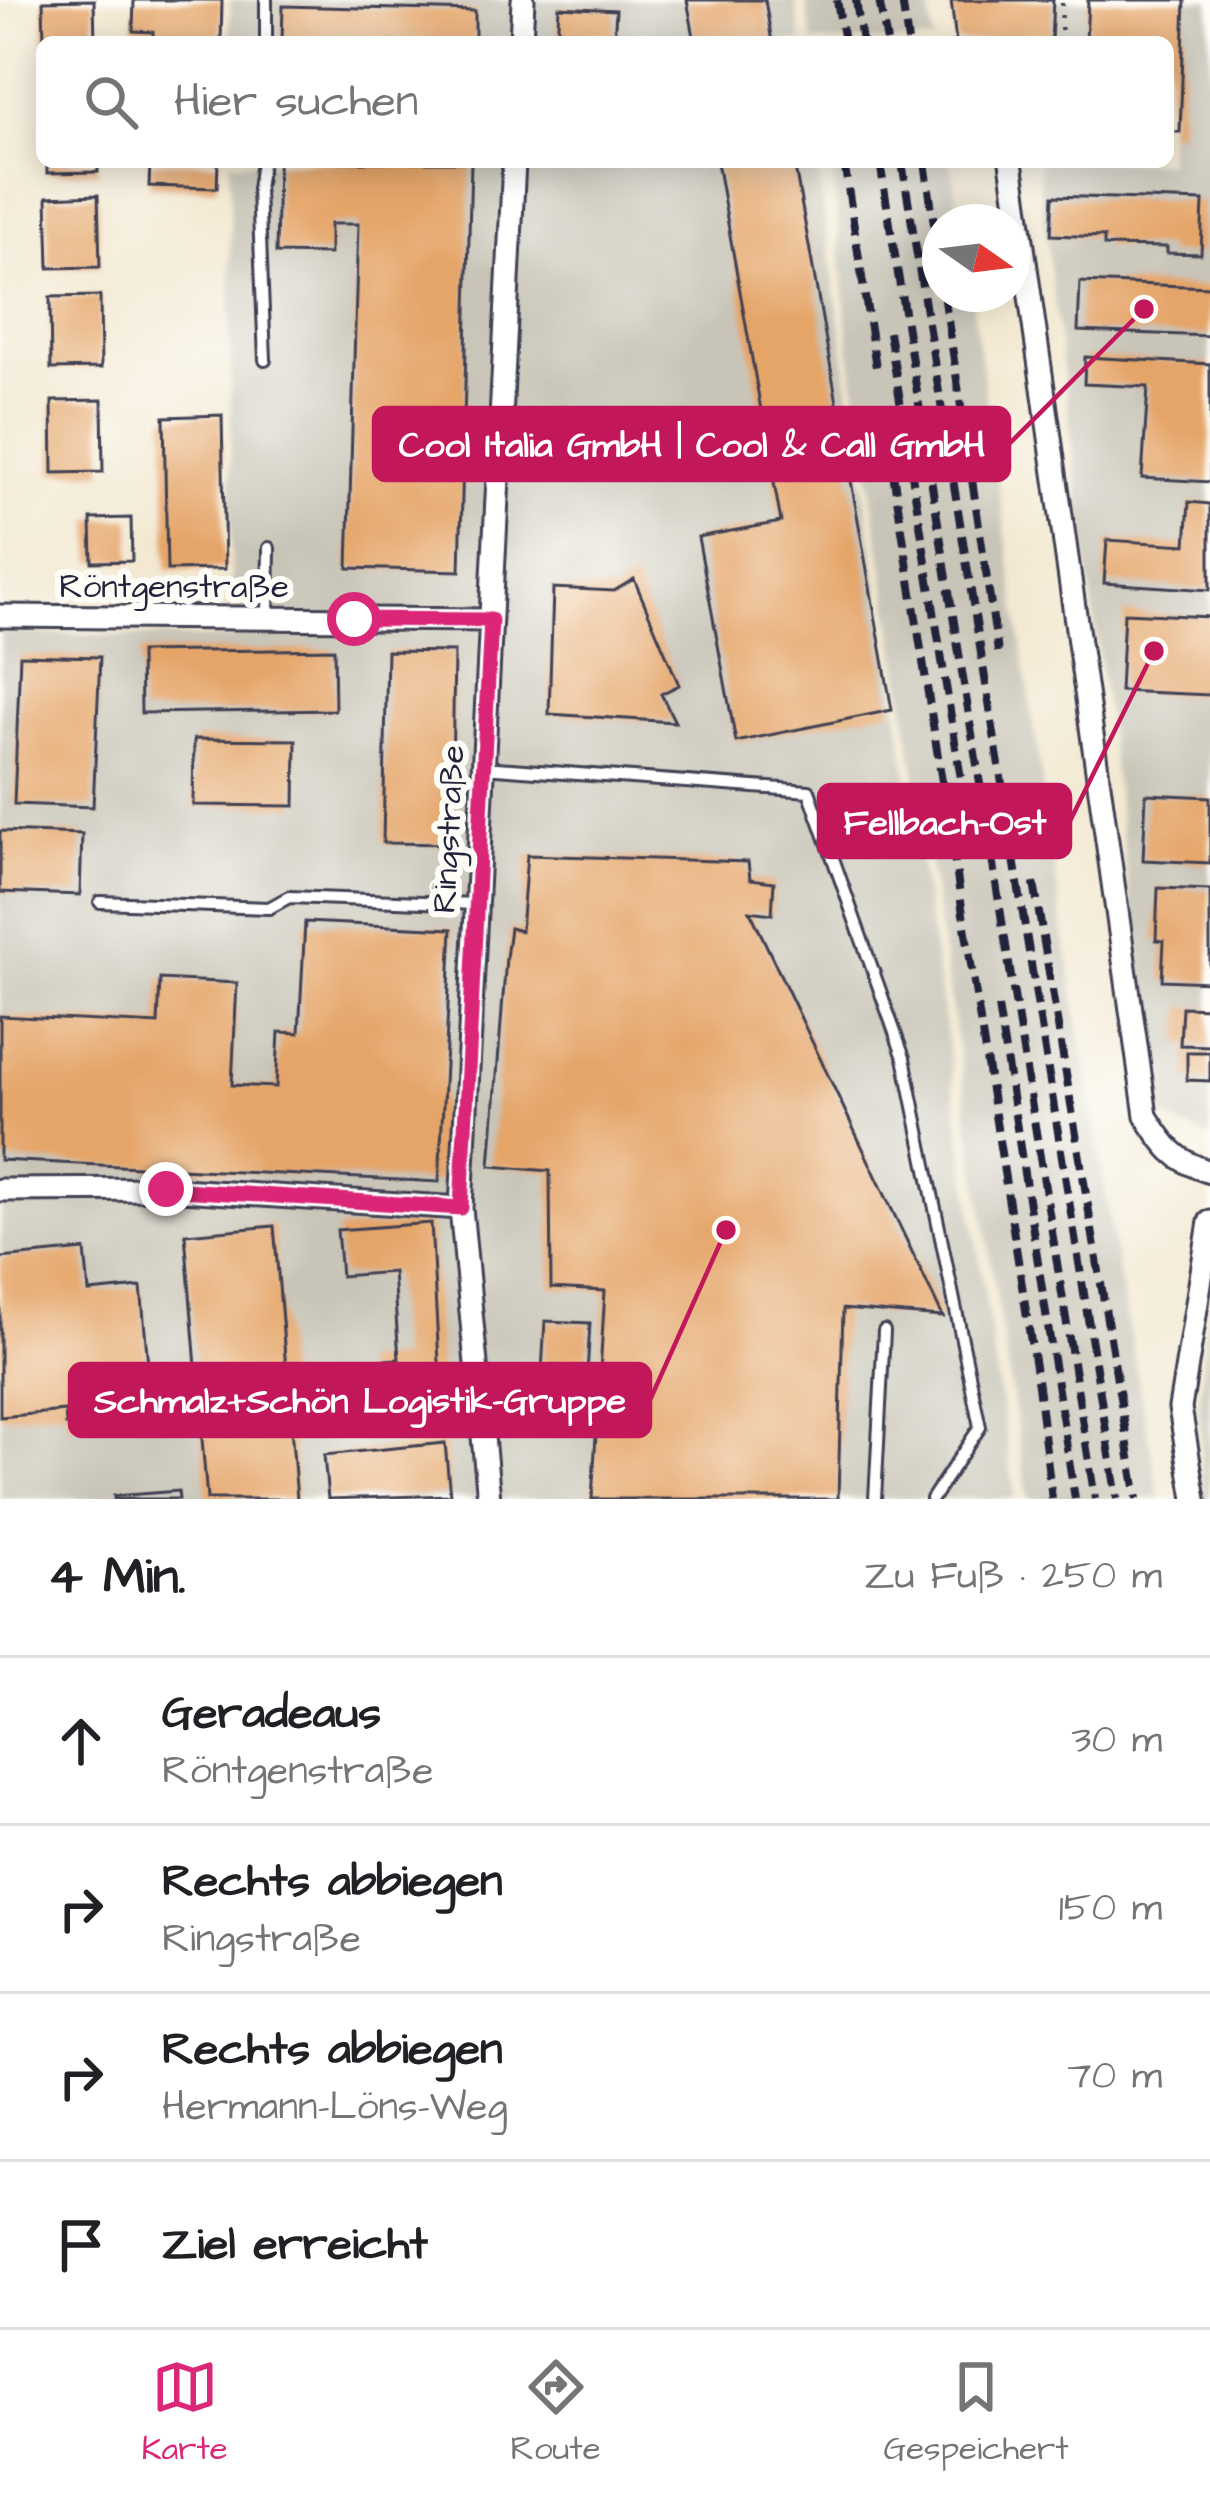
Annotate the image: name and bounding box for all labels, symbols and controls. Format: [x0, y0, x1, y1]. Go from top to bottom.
search box [36, 36, 1174, 168]
icon: search [78, 69, 144, 135]
text: Hier suchen [174, 71, 418, 133]
north arrow [922, 204, 1030, 312]
callout: Cool Italia GmbH | Cool & Call GmbH [374, 408, 1009, 480]
text: Cool Italia GmbH | Cool & Call GmbH [399, 420, 985, 471]
street label: Röntgenstraße [59, 564, 289, 612]
route start [327, 592, 381, 646]
street label: Ringstraße [422, 744, 478, 914]
callout: Fellbach-Ost [819, 785, 1070, 857]
text: Fellbach-Ost [844, 798, 1047, 849]
route end [139, 1162, 193, 1216]
callout: Schmalz+Schön Logistik-Gruppe [70, 1364, 650, 1436]
text: Schmalz+Schön Logistik-Gruppe [93, 1376, 626, 1428]
text: 4 Min. [48, 1542, 186, 1613]
text: Zu Fuß · 250 m [864, 1550, 1162, 1604]
text: Geradeaus [162, 1683, 381, 1745]
icon: ahead [48, 1708, 114, 1774]
text: 30 m [1072, 1714, 1162, 1768]
text: Röntgenstraße [162, 1745, 433, 1799]
text: Rechts abbiegen [162, 1851, 503, 1913]
icon: right [48, 1876, 114, 1942]
text: 150 m [1059, 1882, 1162, 1936]
text: Ringstraße [162, 1913, 361, 1967]
text: Rechts abbiegen [162, 2019, 503, 2081]
icon: right [48, 2044, 114, 2110]
text: 70 m [1067, 2050, 1162, 2104]
text: Hermann-Löns-Weg [162, 2081, 508, 2135]
icon: arrive [48, 2212, 114, 2278]
text: Ziel erreicht [162, 2214, 428, 2276]
tab: Karte [141, 2354, 228, 2472]
tab: Route [511, 2354, 601, 2472]
tab: Gespeichert [883, 2354, 1069, 2472]

